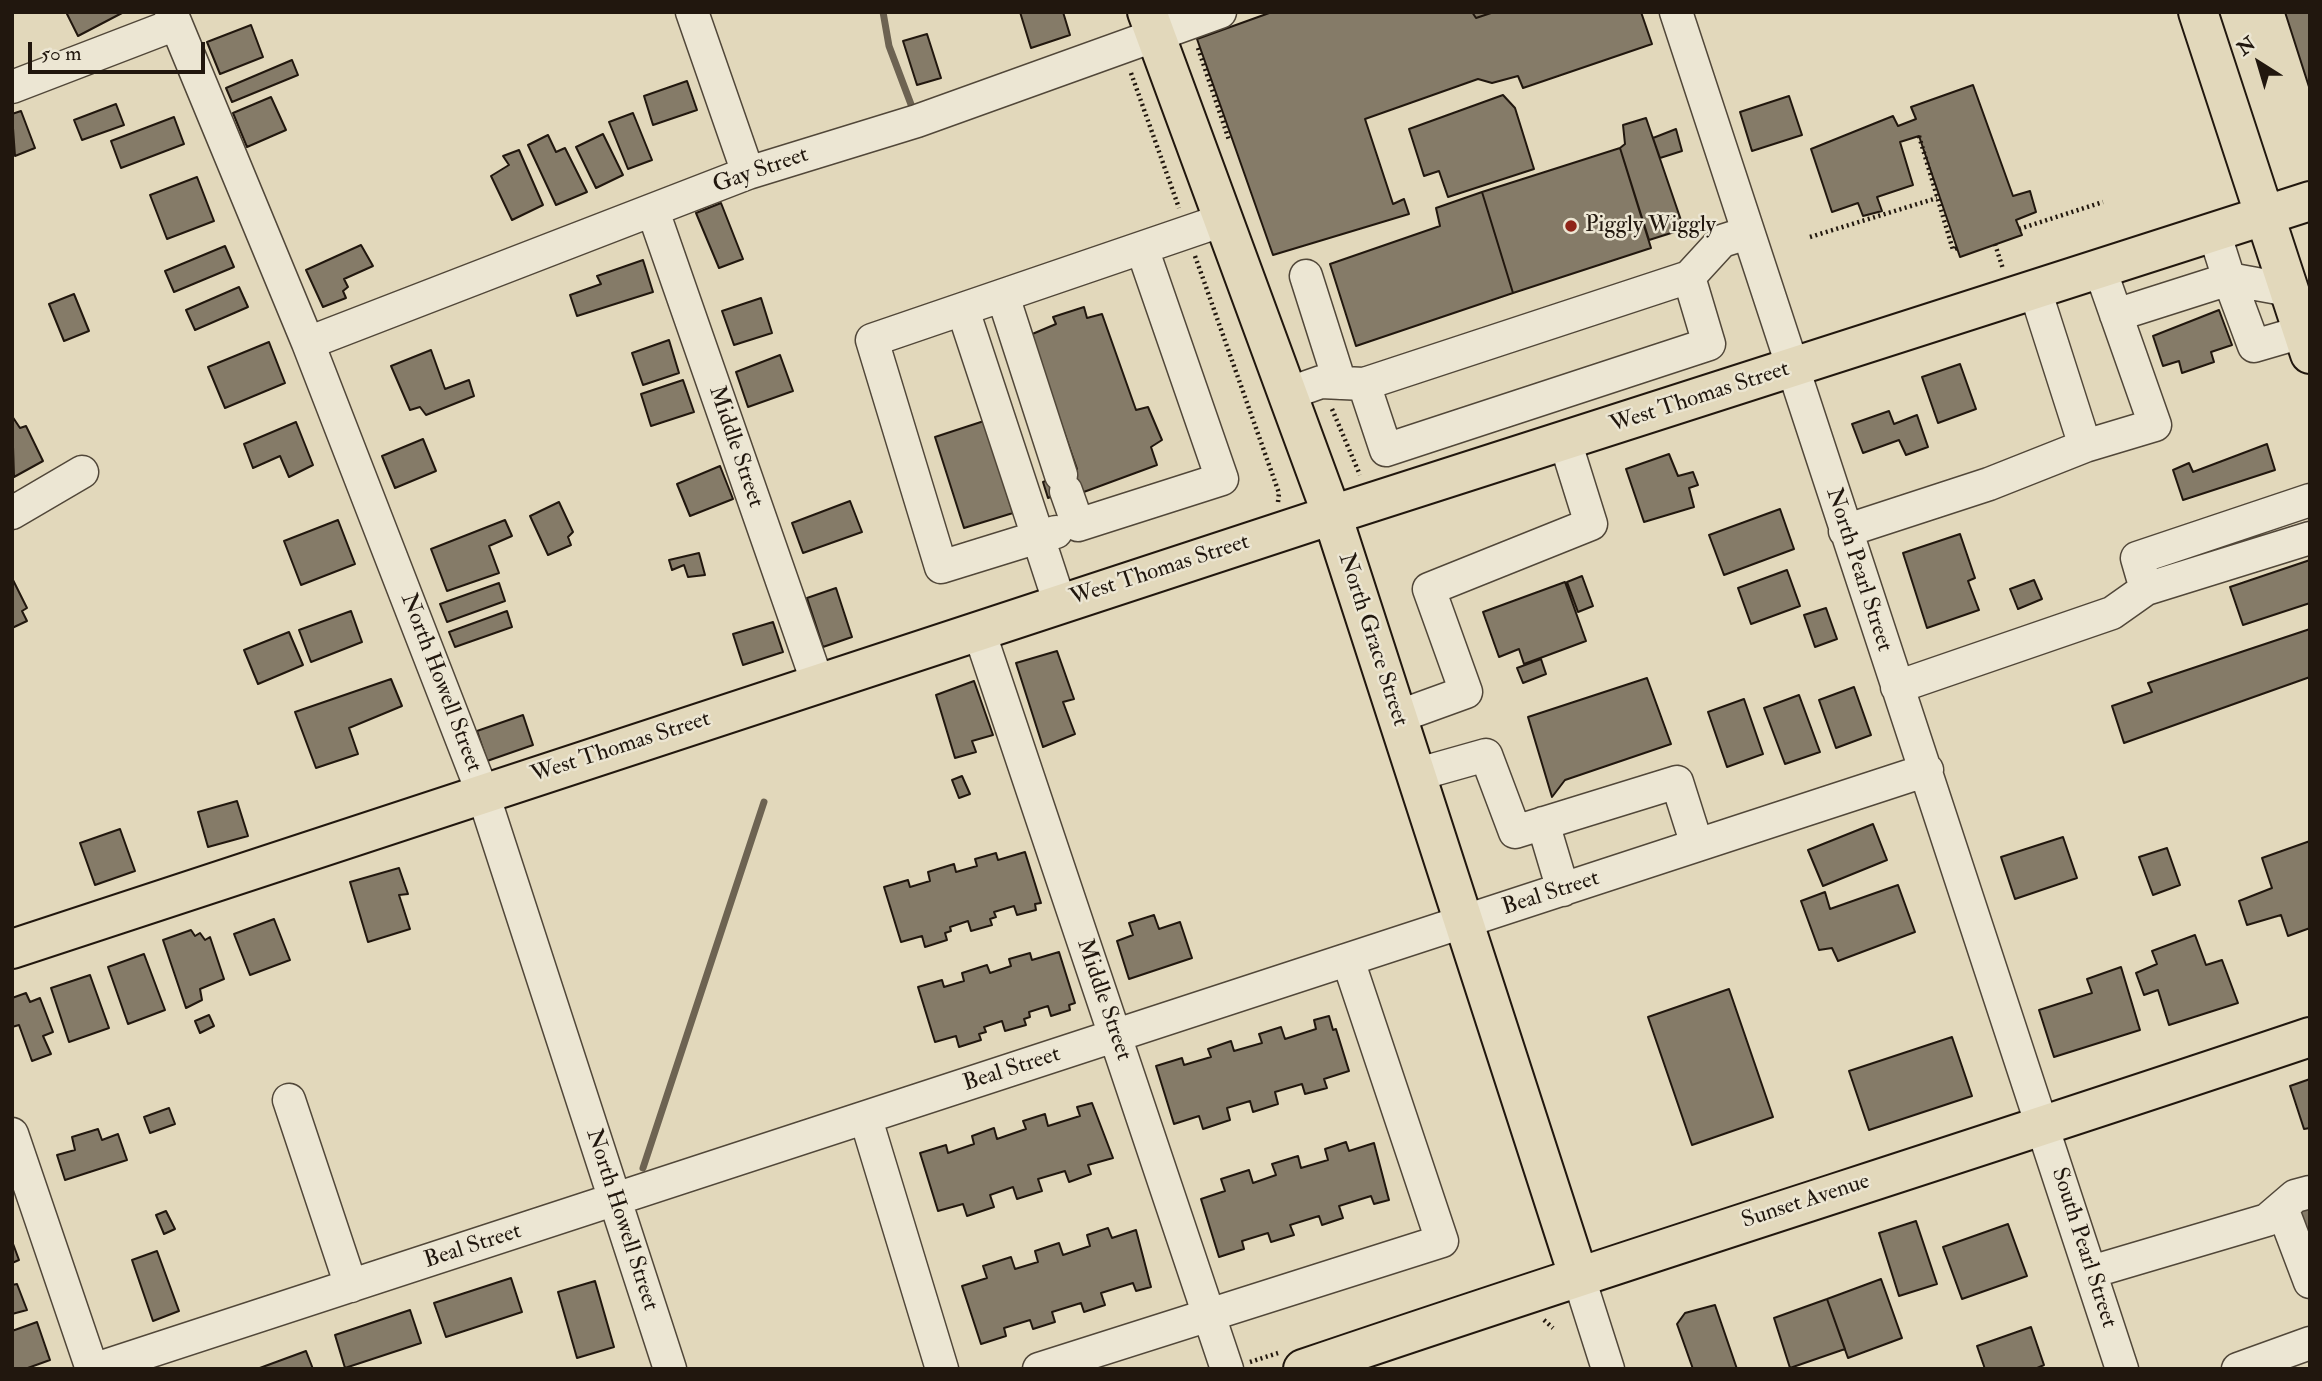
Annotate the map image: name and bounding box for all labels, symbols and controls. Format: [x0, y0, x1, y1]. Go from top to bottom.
scale bar [32, 28, 208, 72]
north arrow [2224, 28, 2294, 98]
text: N [2232, 32, 2260, 61]
text: 50 m [41, 40, 82, 67]
street label: Gay Street [710, 142, 812, 200]
place label: Piggly Wiggly [1585, 212, 1716, 240]
marker: Piggly Wiggly [1563, 218, 1579, 234]
street label: West Thomas Street [1607, 356, 1793, 440]
street label: Middle Street [701, 383, 769, 511]
street label: North Pearl Street [1819, 485, 1897, 655]
street label: West Thomas Street [1067, 529, 1253, 613]
street label: North Grace Street [1331, 550, 1413, 730]
street label: North Howell Street [393, 590, 487, 776]
street label: West Thomas Street [528, 706, 714, 790]
street label: Beal Street [1499, 865, 1603, 923]
street label: Middle Street [1069, 936, 1137, 1064]
street label: Beal Street [960, 1041, 1064, 1099]
street label: North Howell Street [579, 1126, 663, 1314]
street label: South Pearl Street [2044, 1165, 2122, 1331]
street label: Sunset Avenue [1739, 1168, 1873, 1236]
street label: Beal Street [421, 1218, 525, 1276]

